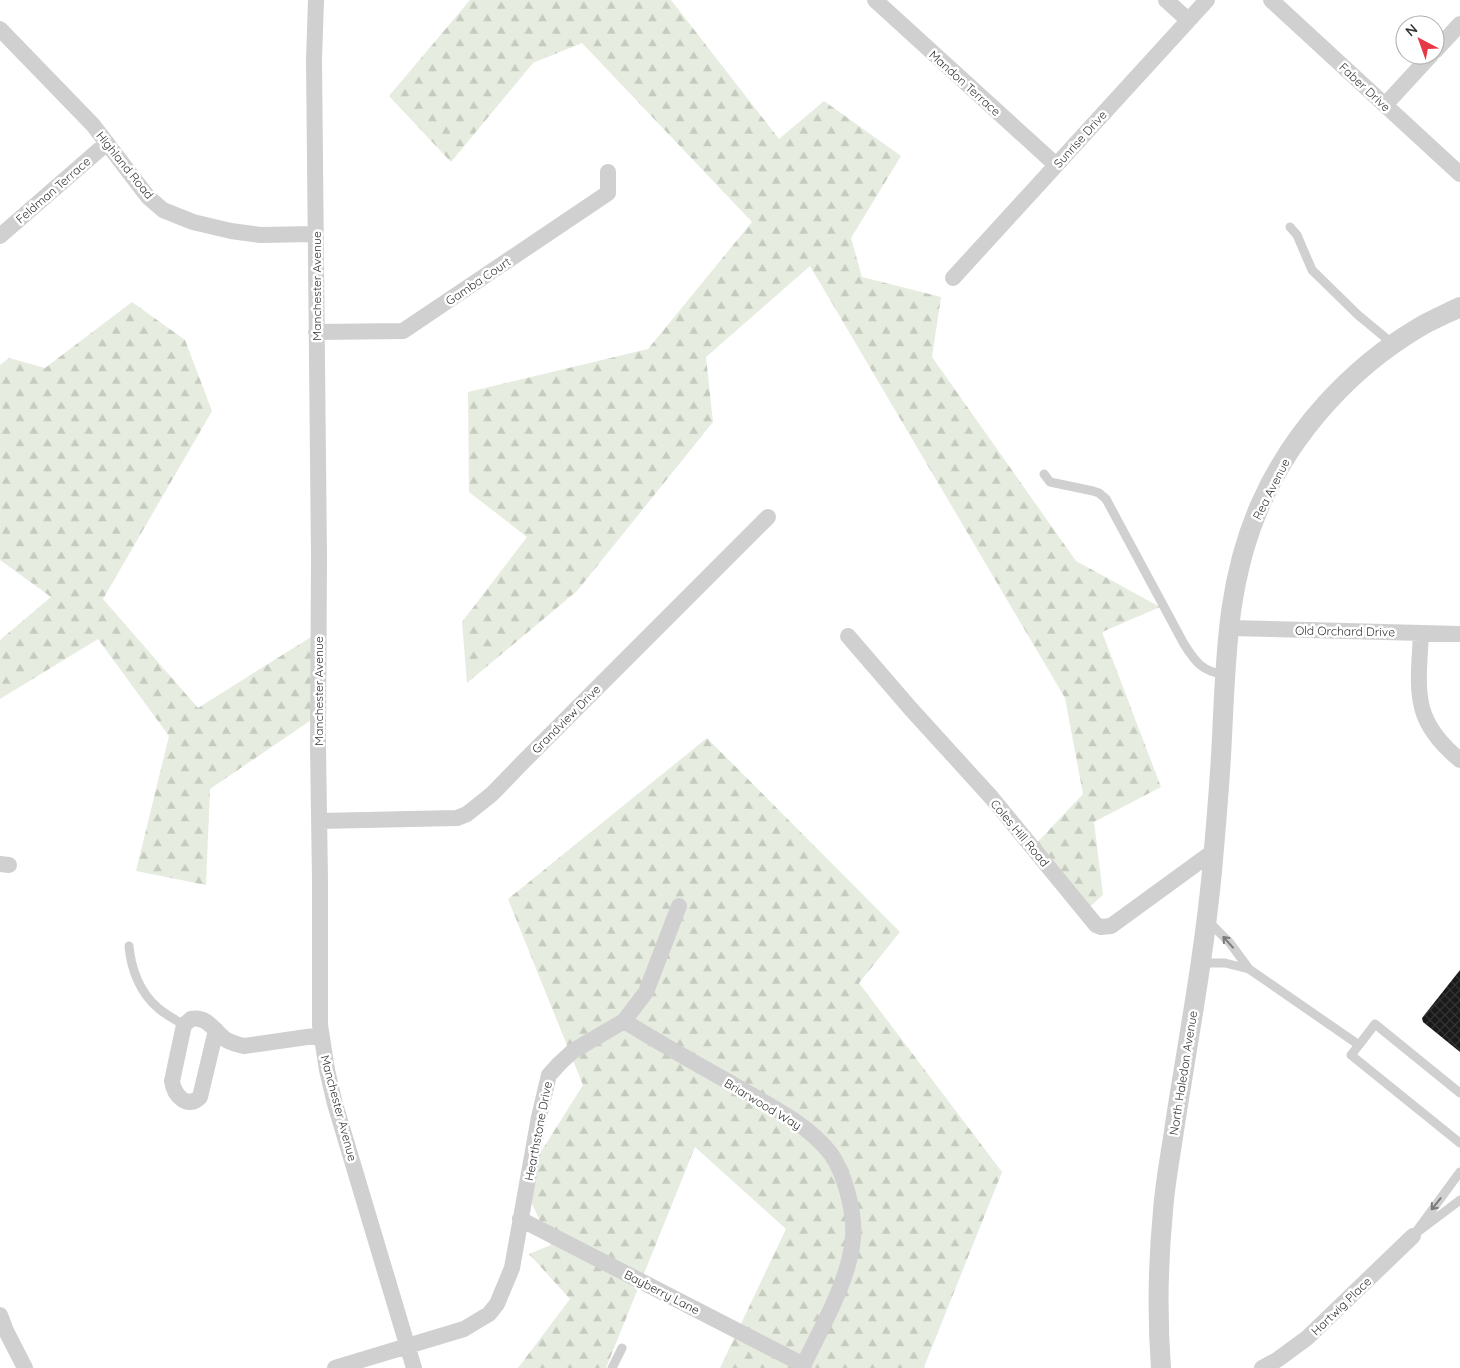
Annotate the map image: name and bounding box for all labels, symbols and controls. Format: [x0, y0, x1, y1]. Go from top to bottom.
north arrow [1395, 15, 1445, 65]
text: N [1402, 20, 1421, 40]
street label: Mandon Terrace [926, 47, 1004, 119]
street label: Faber Drive [1336, 59, 1394, 115]
street label: Sunrise Drive [1050, 107, 1110, 171]
street label: Highland Road [93, 128, 157, 202]
street label: Feldman Terrace [13, 153, 93, 226]
street label: Manchester Avenue [309, 231, 324, 341]
street label: Gamba Court [443, 254, 513, 308]
street label: Rea Avenue [1249, 456, 1293, 522]
street label: Old Orchard Drive [1295, 623, 1395, 639]
street label: Manchester Avenue [311, 636, 326, 746]
street label: Grandview Drive [528, 681, 604, 757]
street label: Coles Hill Road [988, 796, 1052, 870]
one-way arrow [1222, 935, 1234, 948]
street label: North Haledon Avenue [1166, 1009, 1200, 1136]
street label: Manchester Avenue [318, 1053, 360, 1163]
street label: Briarwood Way [722, 1075, 804, 1133]
street label: Hearthstone Drive [521, 1080, 555, 1182]
one-way arrow [1431, 1197, 1442, 1210]
street label: Bayberry Lane [622, 1267, 702, 1318]
street label: Hartwig Place [1308, 1273, 1374, 1338]

